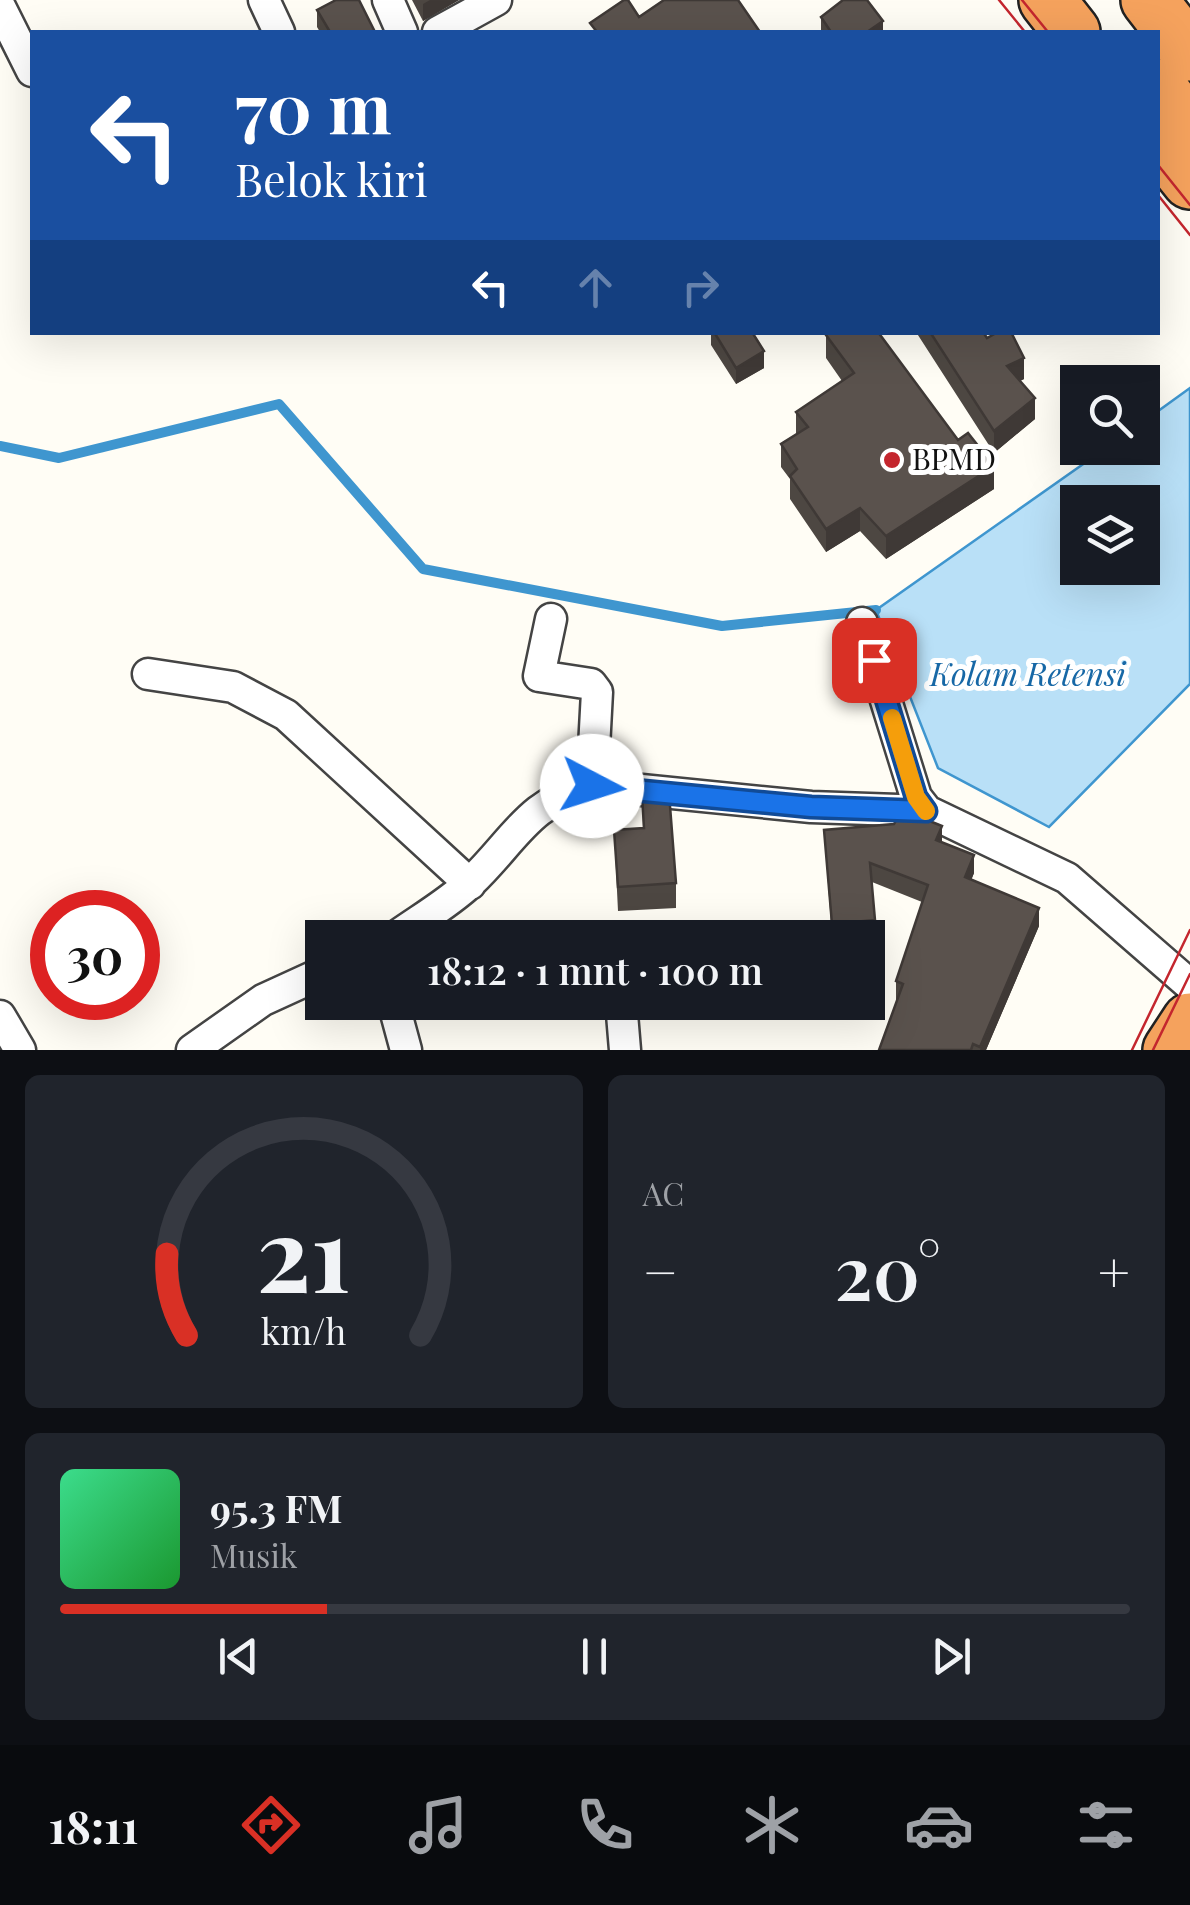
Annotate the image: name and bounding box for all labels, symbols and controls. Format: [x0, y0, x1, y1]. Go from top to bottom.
text: 70 m [235, 58, 392, 152]
icon: left [70, 70, 200, 200]
text: Belok kiri [235, 148, 428, 208]
icon: left [463, 260, 518, 315]
icon: ahead [568, 260, 623, 315]
icon: right [673, 260, 728, 315]
map controls [1060, 365, 1160, 585]
button: search [1060, 365, 1160, 465]
place label: BPMD [912, 438, 996, 478]
marker: BPMD [881, 449, 903, 471]
button: layers [1060, 485, 1160, 585]
pin [832, 618, 917, 703]
icon: arrive [847, 633, 902, 688]
water label: Kolam Retensi [928, 651, 1127, 694]
position arrow [540, 734, 644, 838]
speed limit sign: 30 [30, 890, 160, 1020]
text: 18:12 · 1 mnt · 100 m [427, 944, 763, 995]
text: AC [643, 1171, 684, 1214]
text: 21 [257, 1180, 351, 1319]
text: 20° [835, 1220, 941, 1320]
text: − [643, 1233, 678, 1307]
text: + [1098, 1233, 1130, 1307]
text: km/h [261, 1306, 347, 1354]
text: 95.3 FM [210, 1482, 342, 1533]
text: Musik [210, 1533, 297, 1576]
icon: previous [211, 1629, 266, 1684]
icon: pause [567, 1629, 622, 1684]
icon: next [924, 1629, 979, 1684]
icon: directions [236, 1790, 306, 1860]
icon: music [403, 1790, 473, 1860]
icon: phone [570, 1790, 640, 1860]
icon: climate [737, 1790, 807, 1860]
icon: car [904, 1790, 974, 1860]
icon: filters [1071, 1790, 1141, 1860]
text: 18:11 [49, 1795, 139, 1855]

